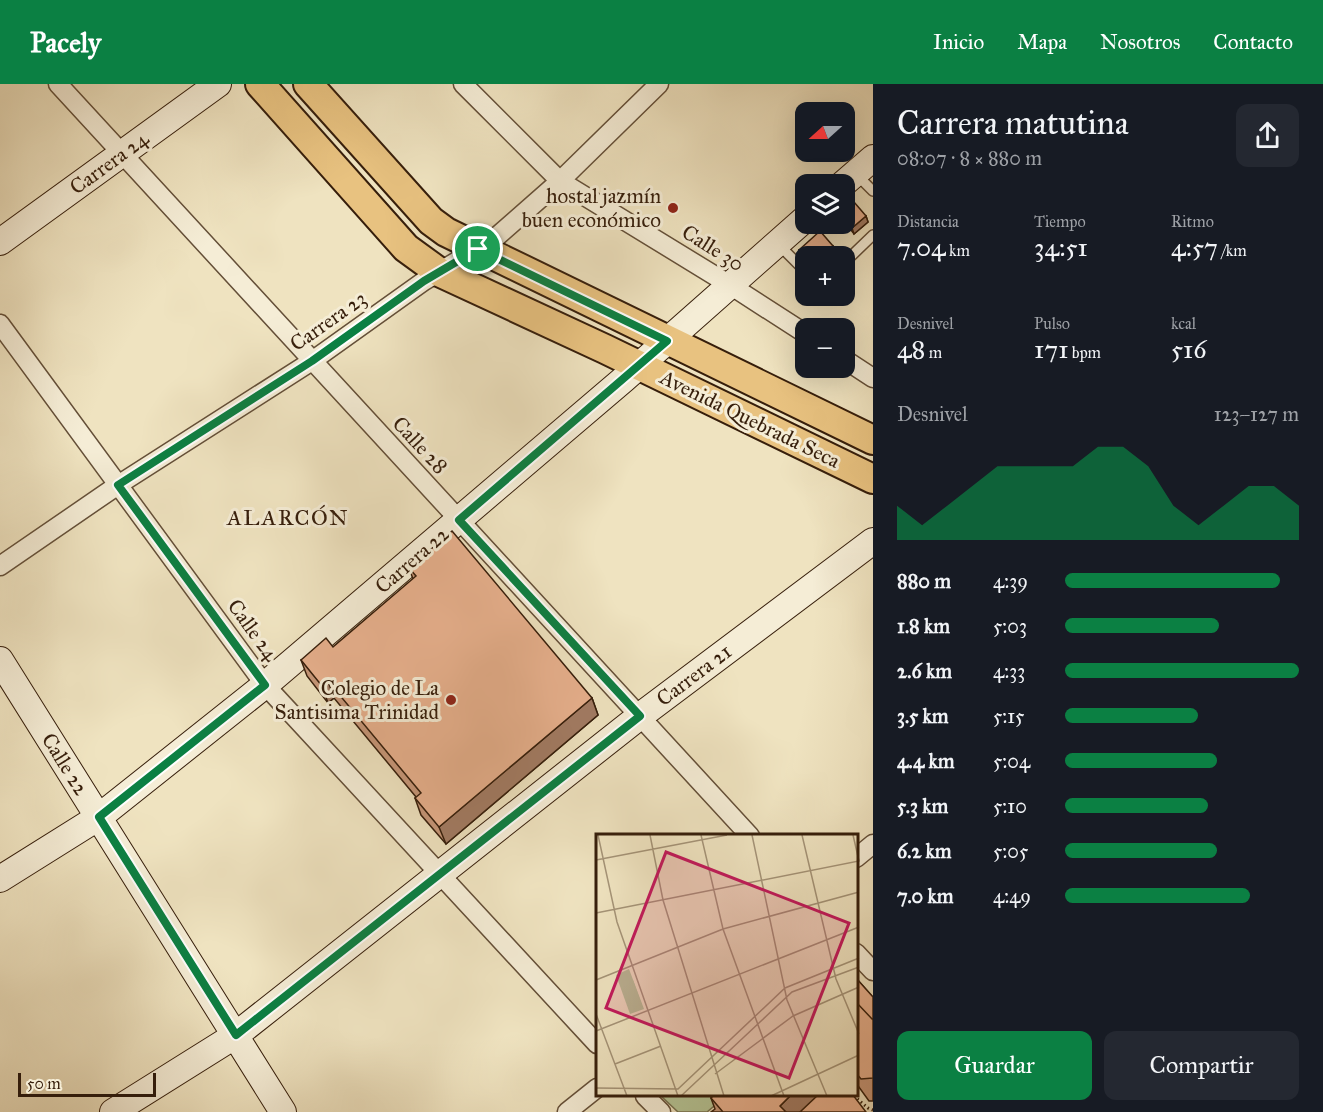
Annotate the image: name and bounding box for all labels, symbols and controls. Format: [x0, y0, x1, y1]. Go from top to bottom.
text: Pacely [30, 25, 101, 60]
text: Inicio [933, 29, 984, 55]
text: Mapa [1017, 29, 1067, 55]
text: Nosotros [1100, 29, 1180, 55]
text: Contacto [1213, 29, 1293, 55]
north arrow [795, 102, 855, 162]
map controls [795, 102, 855, 378]
text: Carrera matutina [897, 103, 1129, 143]
button: share [1236, 104, 1299, 167]
street label: Carrera 24 [65, 125, 154, 200]
text: 08:07 · 8 × 880 m [897, 146, 1042, 170]
button: layers [795, 174, 855, 234]
place label: hostal jazmín buen económico [522, 183, 661, 233]
marker: hostal jazmín buen económico [666, 201, 680, 215]
text: Distancia [897, 212, 959, 231]
text: Tiempo [1034, 212, 1086, 231]
text: Ritmo [1171, 212, 1214, 231]
street label: Calle 30 [677, 219, 749, 277]
pin [452, 223, 503, 274]
text: 7.04 [897, 231, 946, 263]
text: 34:51 [1034, 231, 1088, 263]
text: 4:57 [1171, 231, 1218, 263]
icon: arrive [461, 232, 494, 265]
text: km [946, 241, 970, 260]
text: /km [1218, 241, 1247, 260]
button: + [795, 246, 855, 306]
street label: Carrera 23 [285, 285, 371, 357]
text: Desnivel [897, 314, 953, 333]
text: Pulso [1034, 314, 1070, 333]
text: kcal [1171, 314, 1196, 333]
button: − [795, 318, 855, 378]
text: 48 [897, 333, 925, 365]
text: 171 [1034, 333, 1068, 365]
text: 516 [1171, 333, 1207, 365]
text: m [925, 343, 942, 362]
text: bpm [1068, 343, 1101, 362]
street label: Avenida Quebrada Seca [655, 364, 844, 474]
text: Desnivel [897, 402, 968, 426]
text: 123–127 m [1214, 402, 1299, 426]
street label: Calle 28 [387, 411, 453, 479]
district label: ALARCÓN [226, 504, 349, 531]
street label: Carrera 22 [370, 520, 455, 599]
text: 880 m [897, 569, 951, 593]
text: 4:39 [993, 569, 1028, 593]
street label: Calle 24 [222, 594, 285, 667]
text: 1.8 km [897, 614, 950, 638]
text: 5:03 [993, 614, 1027, 638]
street label: Carrera 21 [651, 638, 737, 712]
text: 2.6 km [897, 659, 952, 683]
text: 4:33 [993, 659, 1025, 683]
place label: Colegio de La Santisima Trinidad [275, 675, 439, 725]
marker: Colegio de La Santisima Trinidad [444, 693, 458, 707]
text: 3.5 km [897, 704, 949, 728]
text: 5:15 [993, 704, 1024, 728]
street label: Calle 22 [36, 728, 94, 800]
text: 4.4 km [897, 749, 955, 773]
text: 5:04 [993, 749, 1030, 773]
text: 5.3 km [897, 794, 948, 818]
text: 5:10 [993, 794, 1027, 818]
inset map [596, 834, 858, 1097]
text: 6.2 km [897, 839, 952, 863]
text: 5:05 [993, 839, 1028, 863]
text: 7.0 km [897, 884, 954, 908]
text: 4:49 [993, 884, 1031, 908]
button: Guardar [897, 1031, 1092, 1100]
button: Compartir [1104, 1031, 1299, 1100]
scale bar [18, 1070, 156, 1098]
text: 50 m [27, 1074, 61, 1093]

